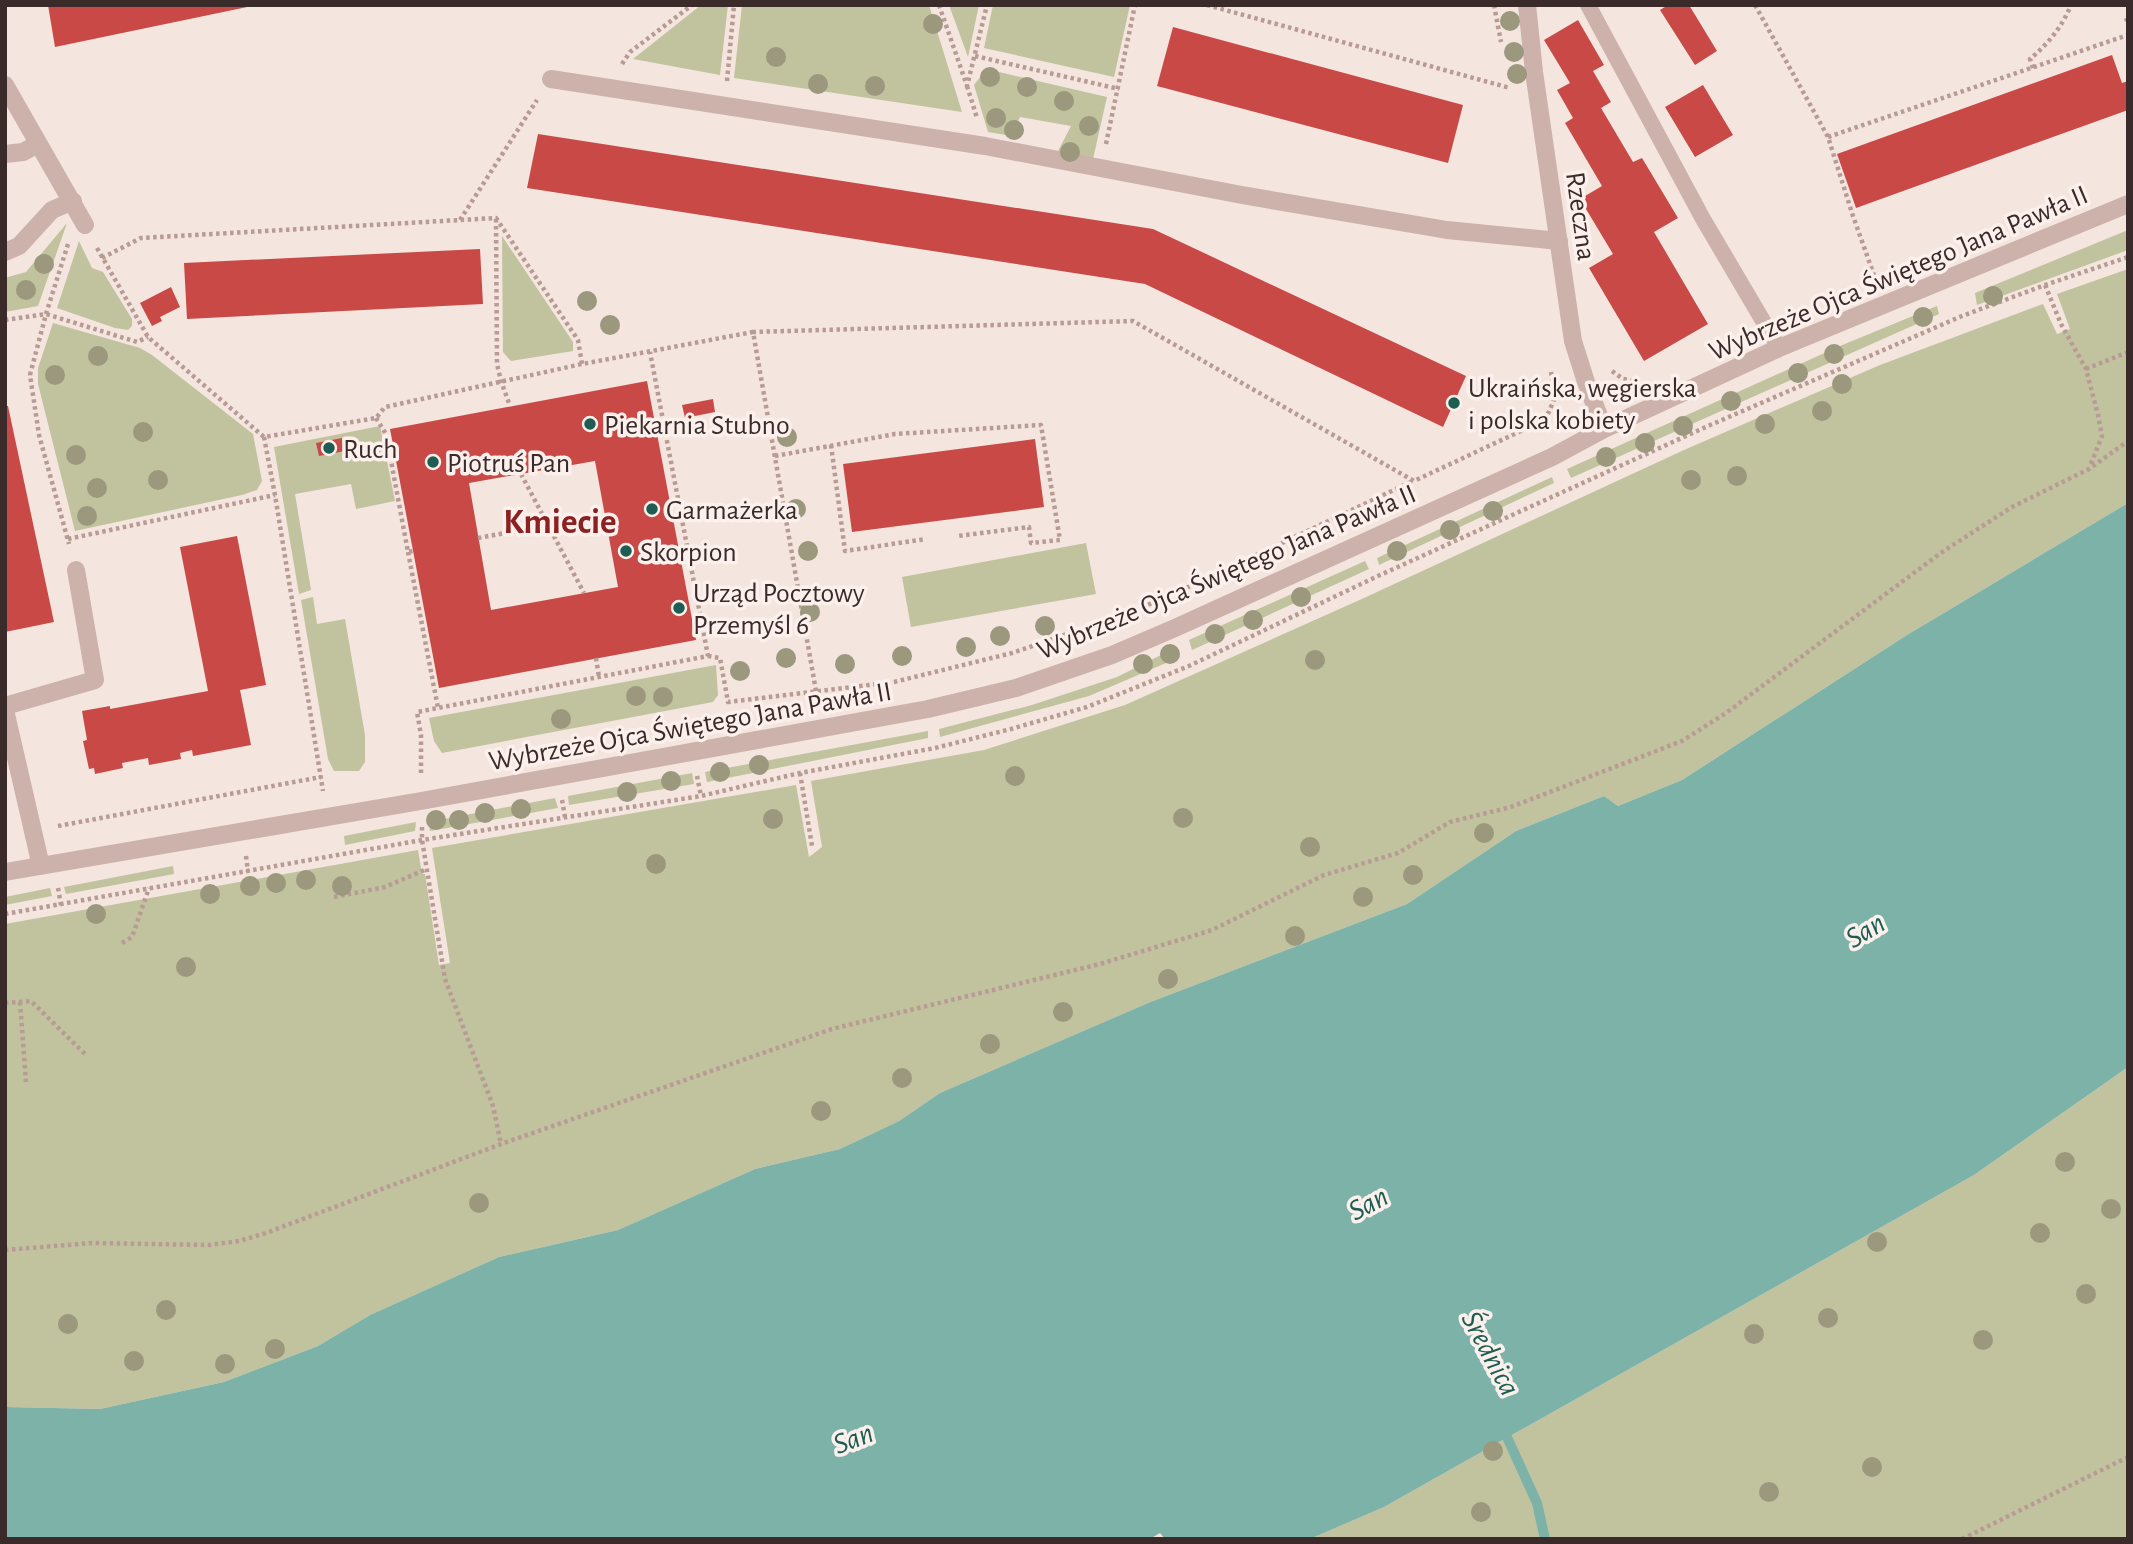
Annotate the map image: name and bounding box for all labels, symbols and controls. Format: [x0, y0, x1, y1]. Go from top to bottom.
street label: Rzeczna [1560, 170, 1600, 262]
street label: Wybrzeże Ojca Świętego Jana Pawła II [1704, 178, 2092, 367]
place label: Ukraińska, węgierska i polska kobiety [1468, 375, 1697, 435]
marker: Ukraińska, węgierska i polska kobiety [1446, 395, 1462, 411]
place label: Piekarnia Stubno [604, 412, 790, 440]
marker: Piekarnia Stubno [582, 416, 598, 432]
place label: Ruch [343, 436, 398, 464]
marker: Ruch [321, 440, 337, 456]
place label: Piotruś Pan [447, 450, 570, 478]
marker: Piotruś Pan [425, 454, 441, 470]
street label: Wybrzeże Ojca Świętego Jana Pawła II [1032, 477, 1420, 666]
place label: Garmażerka [666, 497, 798, 525]
marker: Garmażerka [644, 501, 660, 517]
district label: Kmiecie [503, 505, 617, 540]
place label: Skorpion [640, 539, 737, 567]
marker: Skorpion [618, 543, 634, 559]
place label: Urząd Pocztowy Przemyśl 6 [693, 580, 865, 640]
marker: Urząd Pocztowy Przemyśl 6 [671, 600, 687, 616]
street label: Wybrzeże Ojca Świętego Jana Pawła II [486, 675, 894, 776]
water label: San [1841, 908, 1890, 954]
water label: San [1344, 1181, 1393, 1227]
water label: Średnica [1455, 1305, 1527, 1401]
water label: San [829, 1418, 877, 1460]

